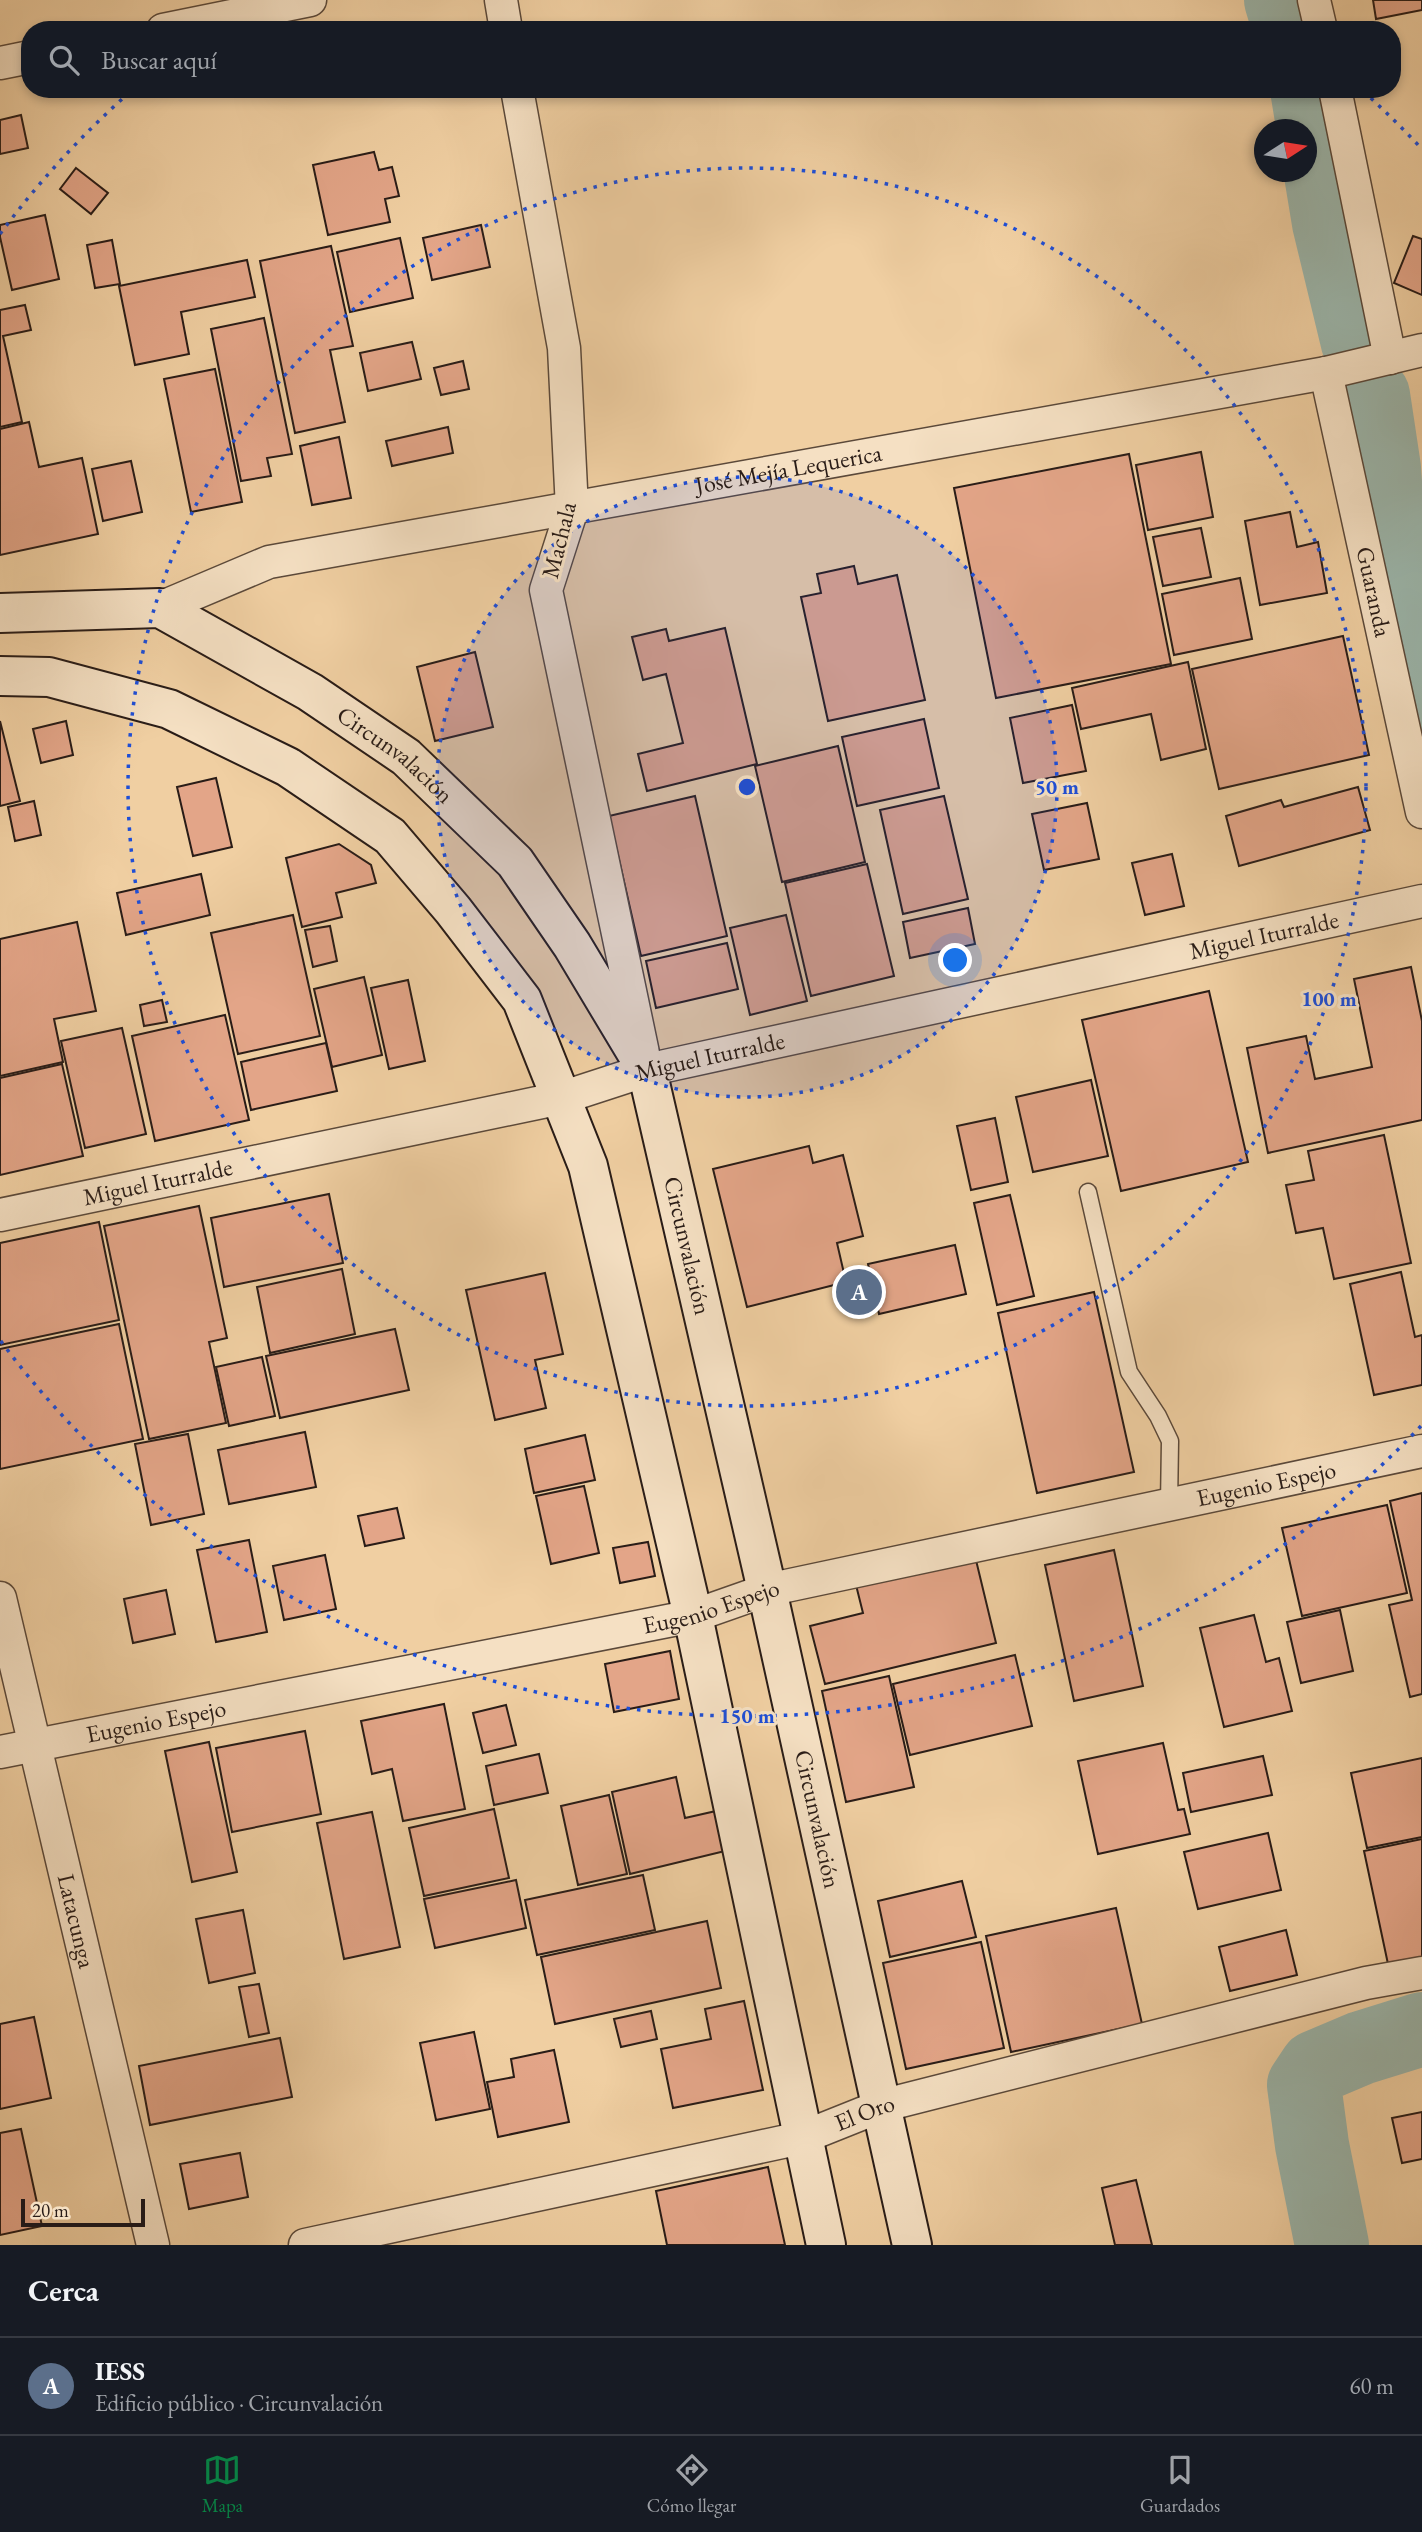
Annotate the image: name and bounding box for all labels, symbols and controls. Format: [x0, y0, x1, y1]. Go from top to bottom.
search box [21, 21, 1401, 98]
icon: search [45, 41, 83, 79]
text: Buscar aquí [101, 43, 217, 77]
north arrow [1254, 119, 1317, 182]
street label: José Mejía Lequerica [691, 437, 884, 501]
street label: Machala [534, 498, 583, 581]
street label: Guaranda [1349, 544, 1399, 640]
street label: Circunvalación [331, 699, 461, 810]
text: 50 m [1035, 773, 1079, 800]
centre of rings [735, 775, 759, 799]
street label: Miguel Iturralde [1186, 904, 1341, 966]
your location [938, 943, 972, 977]
text: 100 m [1301, 985, 1357, 1012]
street label: Miguel Iturralde [631, 1024, 787, 1088]
street label: Miguel Iturralde [80, 1151, 235, 1212]
street label: Circunvalación [657, 1173, 719, 1318]
pin: A [836, 1266, 882, 1318]
street label: Eugenio Espejo [1194, 1454, 1339, 1513]
street label: Eugenio Espejo [640, 1572, 782, 1641]
street label: Eugenio Espejo [83, 1692, 229, 1750]
text: 150 m [719, 1702, 775, 1729]
street label: Circunvalación [788, 1747, 849, 1891]
street label: Latacunga [51, 1871, 103, 1972]
street label: El Oro [830, 2087, 898, 2138]
scale bar [21, 2196, 145, 2228]
text: 20 m [32, 2198, 69, 2223]
text: Cerca [28, 2271, 99, 2310]
text: IESS [95, 2354, 145, 2388]
text: A [43, 2371, 59, 2401]
text: 60 m [1349, 2371, 1394, 2401]
text: Edificio público · Circunvalación [95, 2388, 383, 2418]
tab: Mapa [202, 2451, 243, 2518]
tab: Cómo llegar [647, 2451, 736, 2518]
tab: Guardados [1140, 2451, 1220, 2518]

